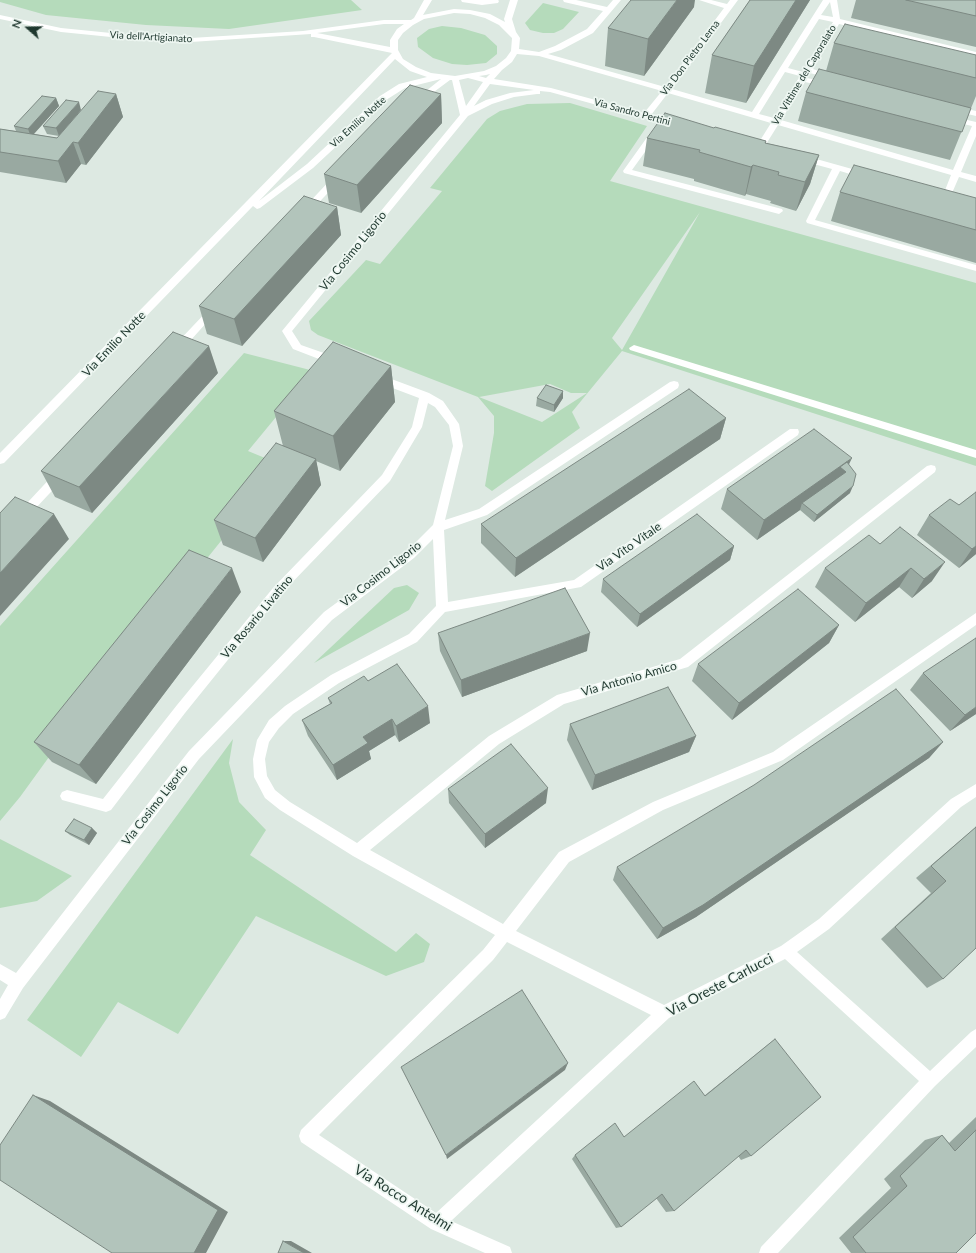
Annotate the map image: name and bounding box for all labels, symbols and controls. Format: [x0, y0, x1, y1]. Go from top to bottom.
north arrow [8, 8, 48, 48]
text: N [9, 18, 24, 30]
street label: Via Don Pietro Lerna [658, 18, 722, 98]
street label: Via Vittime del Caporalato [769, 23, 839, 127]
street label: Via dell'Artigianato [109, 29, 193, 45]
street label: Via Emilio Notte [328, 94, 388, 150]
street label: Via Sandro Pertini [592, 96, 672, 128]
street label: Via Cosimo Ligorio [316, 208, 390, 294]
street label: Via Emilio Notte [79, 308, 149, 380]
street label: Via Vito Vitale [594, 519, 664, 575]
street label: Via Cosimo Ligorio [338, 538, 424, 610]
street label: Via Rosario Livatino [218, 572, 296, 662]
street label: Via Antonio Amico [580, 658, 678, 700]
street label: Via Cosimo Ligorio [119, 762, 191, 848]
street label: Via Oreste Carlucci [664, 950, 776, 1020]
street label: Via Rocco Antelmi [351, 1161, 455, 1235]

